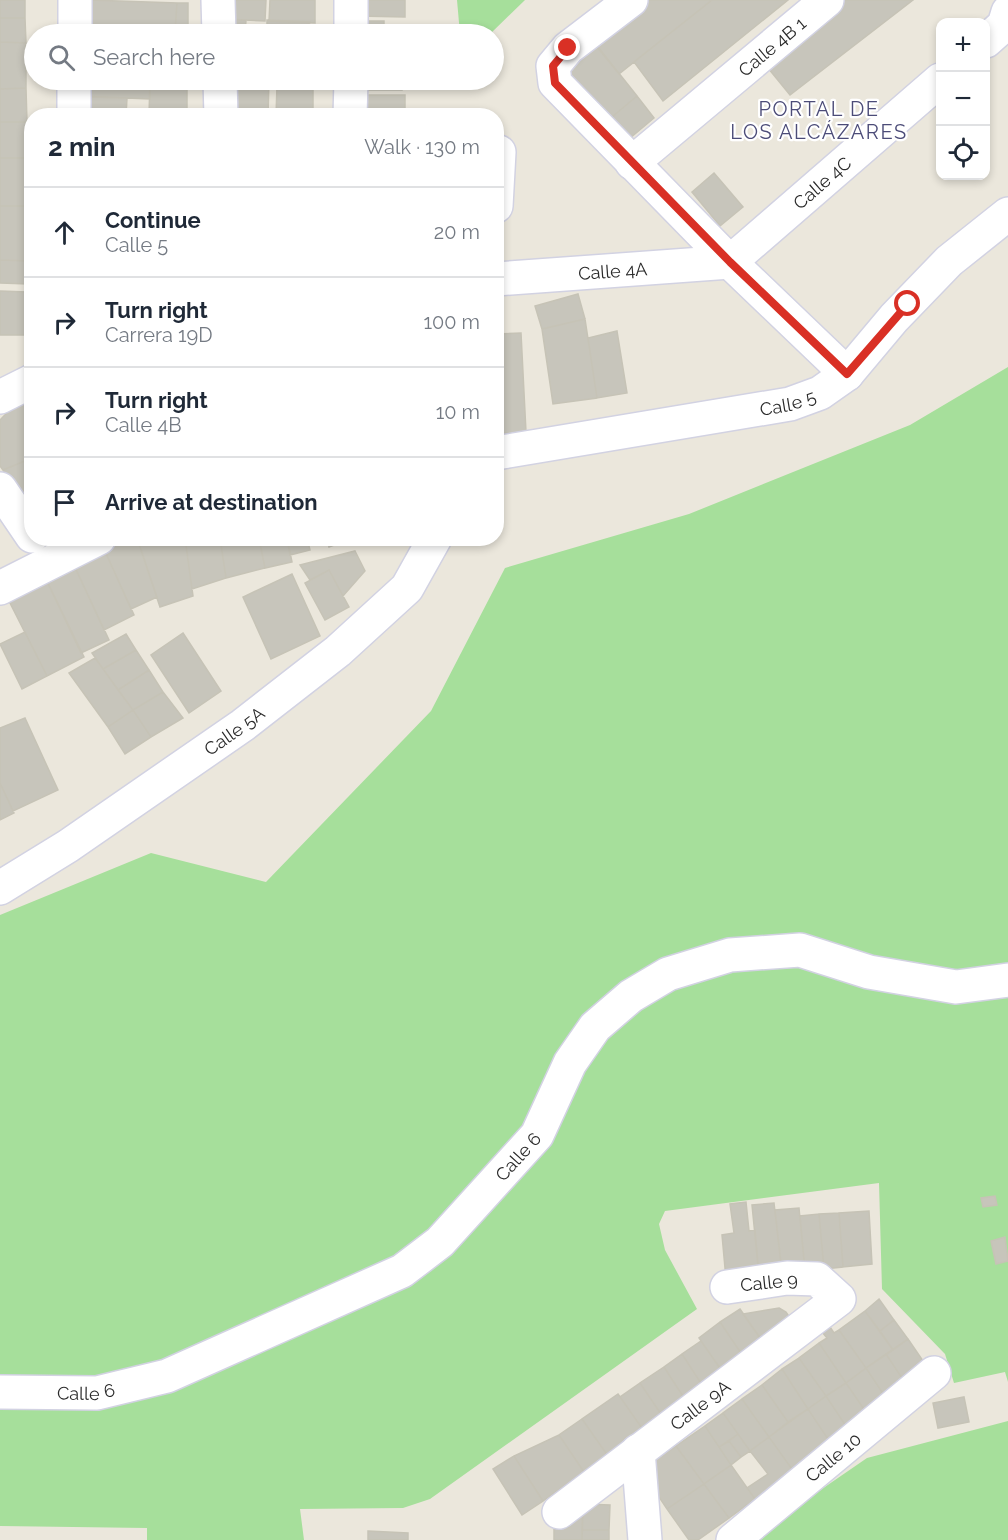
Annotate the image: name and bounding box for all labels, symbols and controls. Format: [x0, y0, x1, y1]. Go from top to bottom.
street label: Calle 4B 1 [734, 12, 810, 80]
map controls [936, 18, 990, 180]
button: + [936, 18, 990, 72]
search box [24, 24, 504, 90]
route end [554, 34, 580, 60]
icon: search [45, 41, 78, 74]
text: Search here [93, 44, 215, 70]
button: − [936, 72, 990, 126]
district label: PORTAL DE LOS ALCÁZARES [730, 97, 908, 144]
button: locate [936, 126, 990, 180]
text: 2 min [48, 132, 115, 162]
text: Walk · 130 m [364, 135, 480, 159]
street label: Calle 4C [789, 152, 855, 213]
text: Continue [105, 207, 201, 233]
icon: ahead [48, 216, 81, 249]
text: 20 m [434, 220, 480, 244]
text: Calle 5 [105, 233, 168, 257]
street label: Calle 4A [577, 258, 648, 284]
route start [894, 290, 920, 316]
text: Turn right [105, 297, 208, 323]
icon: right [48, 306, 81, 339]
text: 100 m [423, 310, 480, 334]
text: Carrera 19D [105, 323, 213, 347]
street label: Calle 5 [758, 385, 819, 419]
text: Turn right [105, 387, 208, 413]
icon: right [48, 396, 81, 429]
text: 10 m [436, 400, 480, 424]
text: Calle 4B [105, 413, 182, 437]
icon: arrive [48, 486, 81, 519]
text: Arrive at destination [105, 489, 318, 515]
street label: Calle 5A [200, 702, 268, 759]
street label: Calle 6 [490, 1128, 545, 1185]
street label: Calle 9 [739, 1269, 799, 1295]
street label: Calle 9A [666, 1375, 734, 1434]
street label: Calle 6 [57, 1379, 117, 1404]
street label: Calle 10 [801, 1428, 865, 1486]

